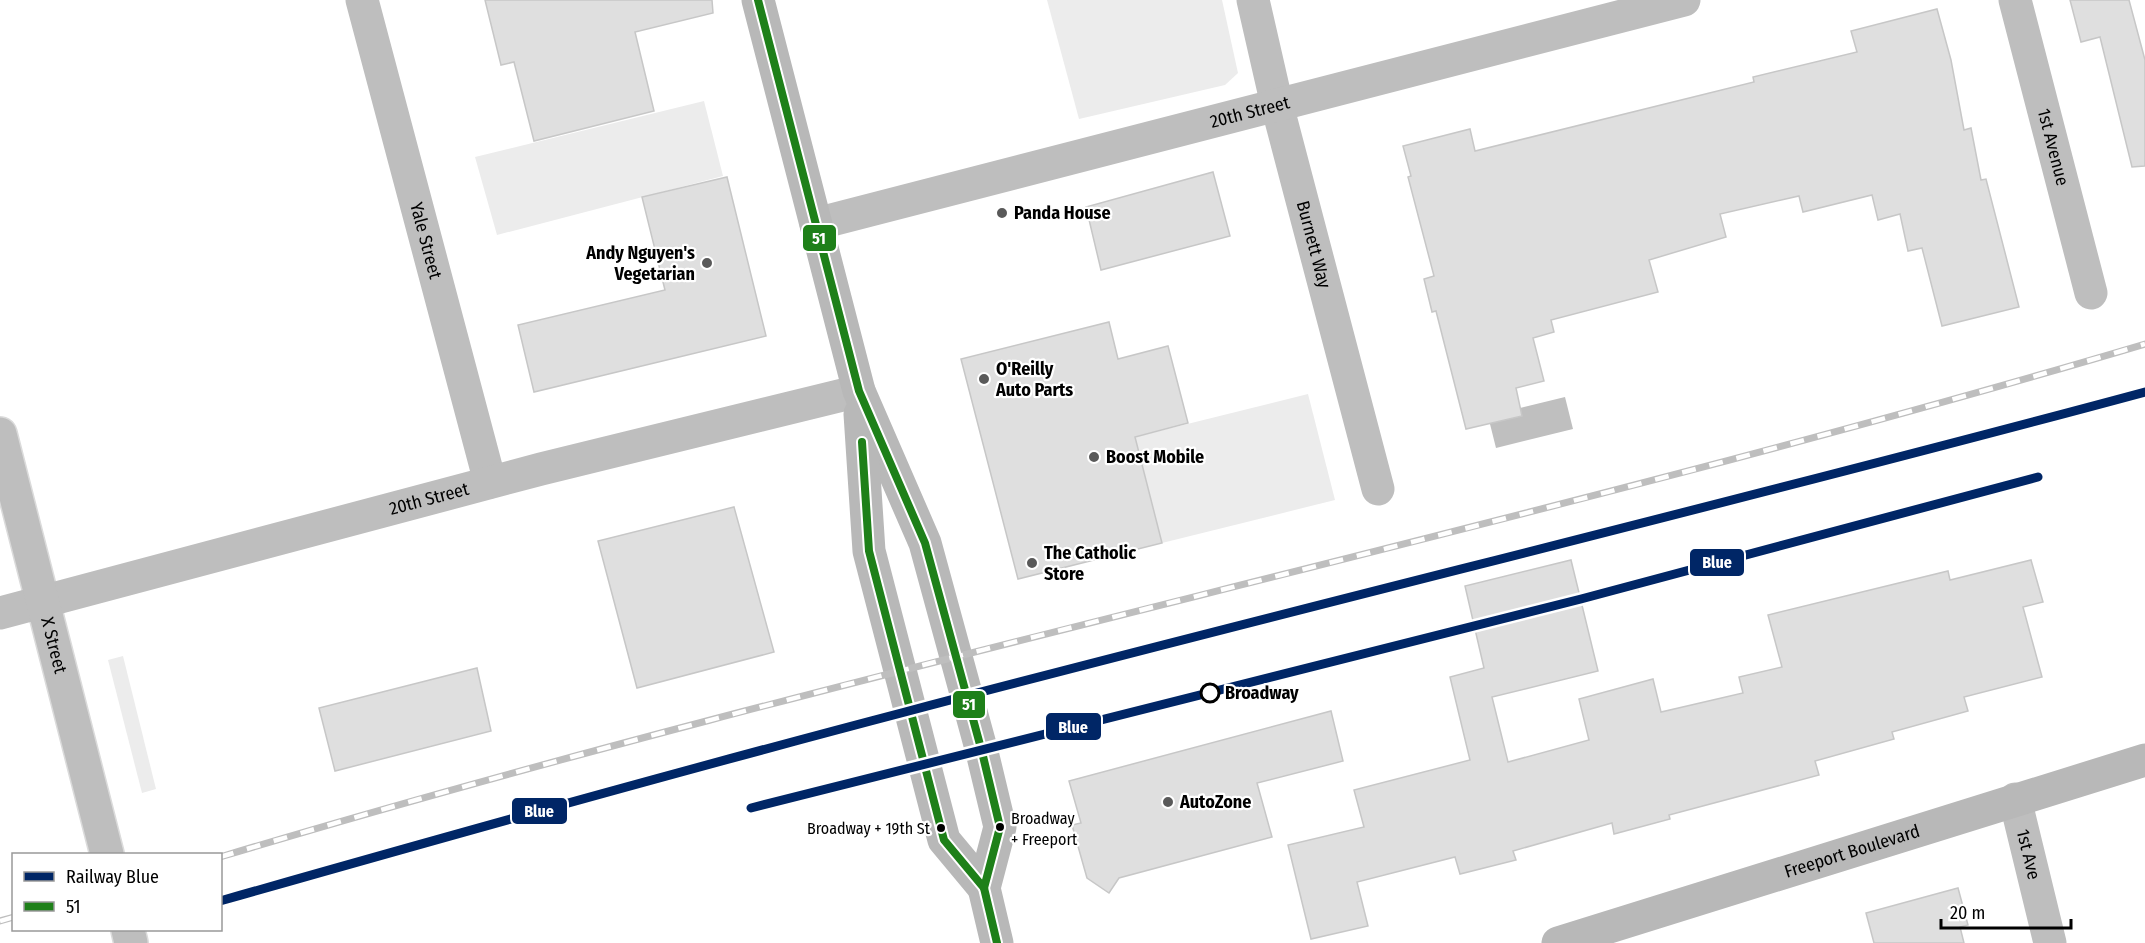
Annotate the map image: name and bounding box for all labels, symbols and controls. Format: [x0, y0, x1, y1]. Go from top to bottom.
street label: 20th Street [1208, 91, 1292, 133]
street label: 1st Avenue [2033, 106, 2074, 188]
street label: Burnett Way [1292, 198, 1336, 291]
street label: Yale Street [405, 200, 447, 281]
place label: Panda House [1014, 202, 1111, 224]
marker: Panda House [995, 206, 1009, 220]
line badge: 51 [802, 224, 837, 252]
text: 51 [812, 229, 826, 248]
place label: Andy Nguyen's Vegetarian [585, 242, 695, 285]
marker: Andy Nguyen's Vegetarian [700, 256, 714, 270]
place label: O'Reilly Auto Parts [995, 358, 1073, 401]
marker: O'Reilly Auto Parts [977, 372, 991, 386]
place label: Boost Mobile [1106, 446, 1204, 468]
marker: Boost Mobile [1087, 450, 1101, 464]
street label: 20th Street [387, 478, 471, 520]
place label: The Catholic Store [1044, 542, 1136, 585]
line badge: Blue [1689, 548, 1745, 577]
text: Blue [1702, 553, 1732, 572]
marker: The Catholic Store [1025, 556, 1039, 570]
street label: X Street [36, 615, 72, 676]
place label: Broadway [1225, 682, 1299, 704]
marker: Broadway [1200, 683, 1220, 703]
line badge: 51 [952, 690, 986, 719]
text: 51 [962, 695, 976, 714]
line badge: Blue [1045, 712, 1102, 741]
text: Blue [1058, 718, 1088, 737]
place label: AutoZone [1179, 791, 1251, 813]
marker: AutoZone [1161, 795, 1175, 809]
line badge: Blue [511, 797, 568, 825]
text: Blue [524, 802, 554, 821]
place label: Broadway + Freeport [1011, 809, 1078, 849]
place label: Broadway + 19th St [807, 819, 931, 838]
street label: Freeport Boulevard [1782, 820, 1922, 883]
marker: Broadway + Freeport [994, 821, 1006, 833]
marker: Broadway + 19th St [935, 822, 947, 834]
street label: 1st Ave [2012, 827, 2045, 882]
legend [12, 853, 222, 931]
text: Railway Blue [66, 866, 159, 888]
scale bar [1941, 892, 2072, 930]
text: 51 [66, 896, 80, 918]
text: 20 m [1950, 902, 1985, 924]

